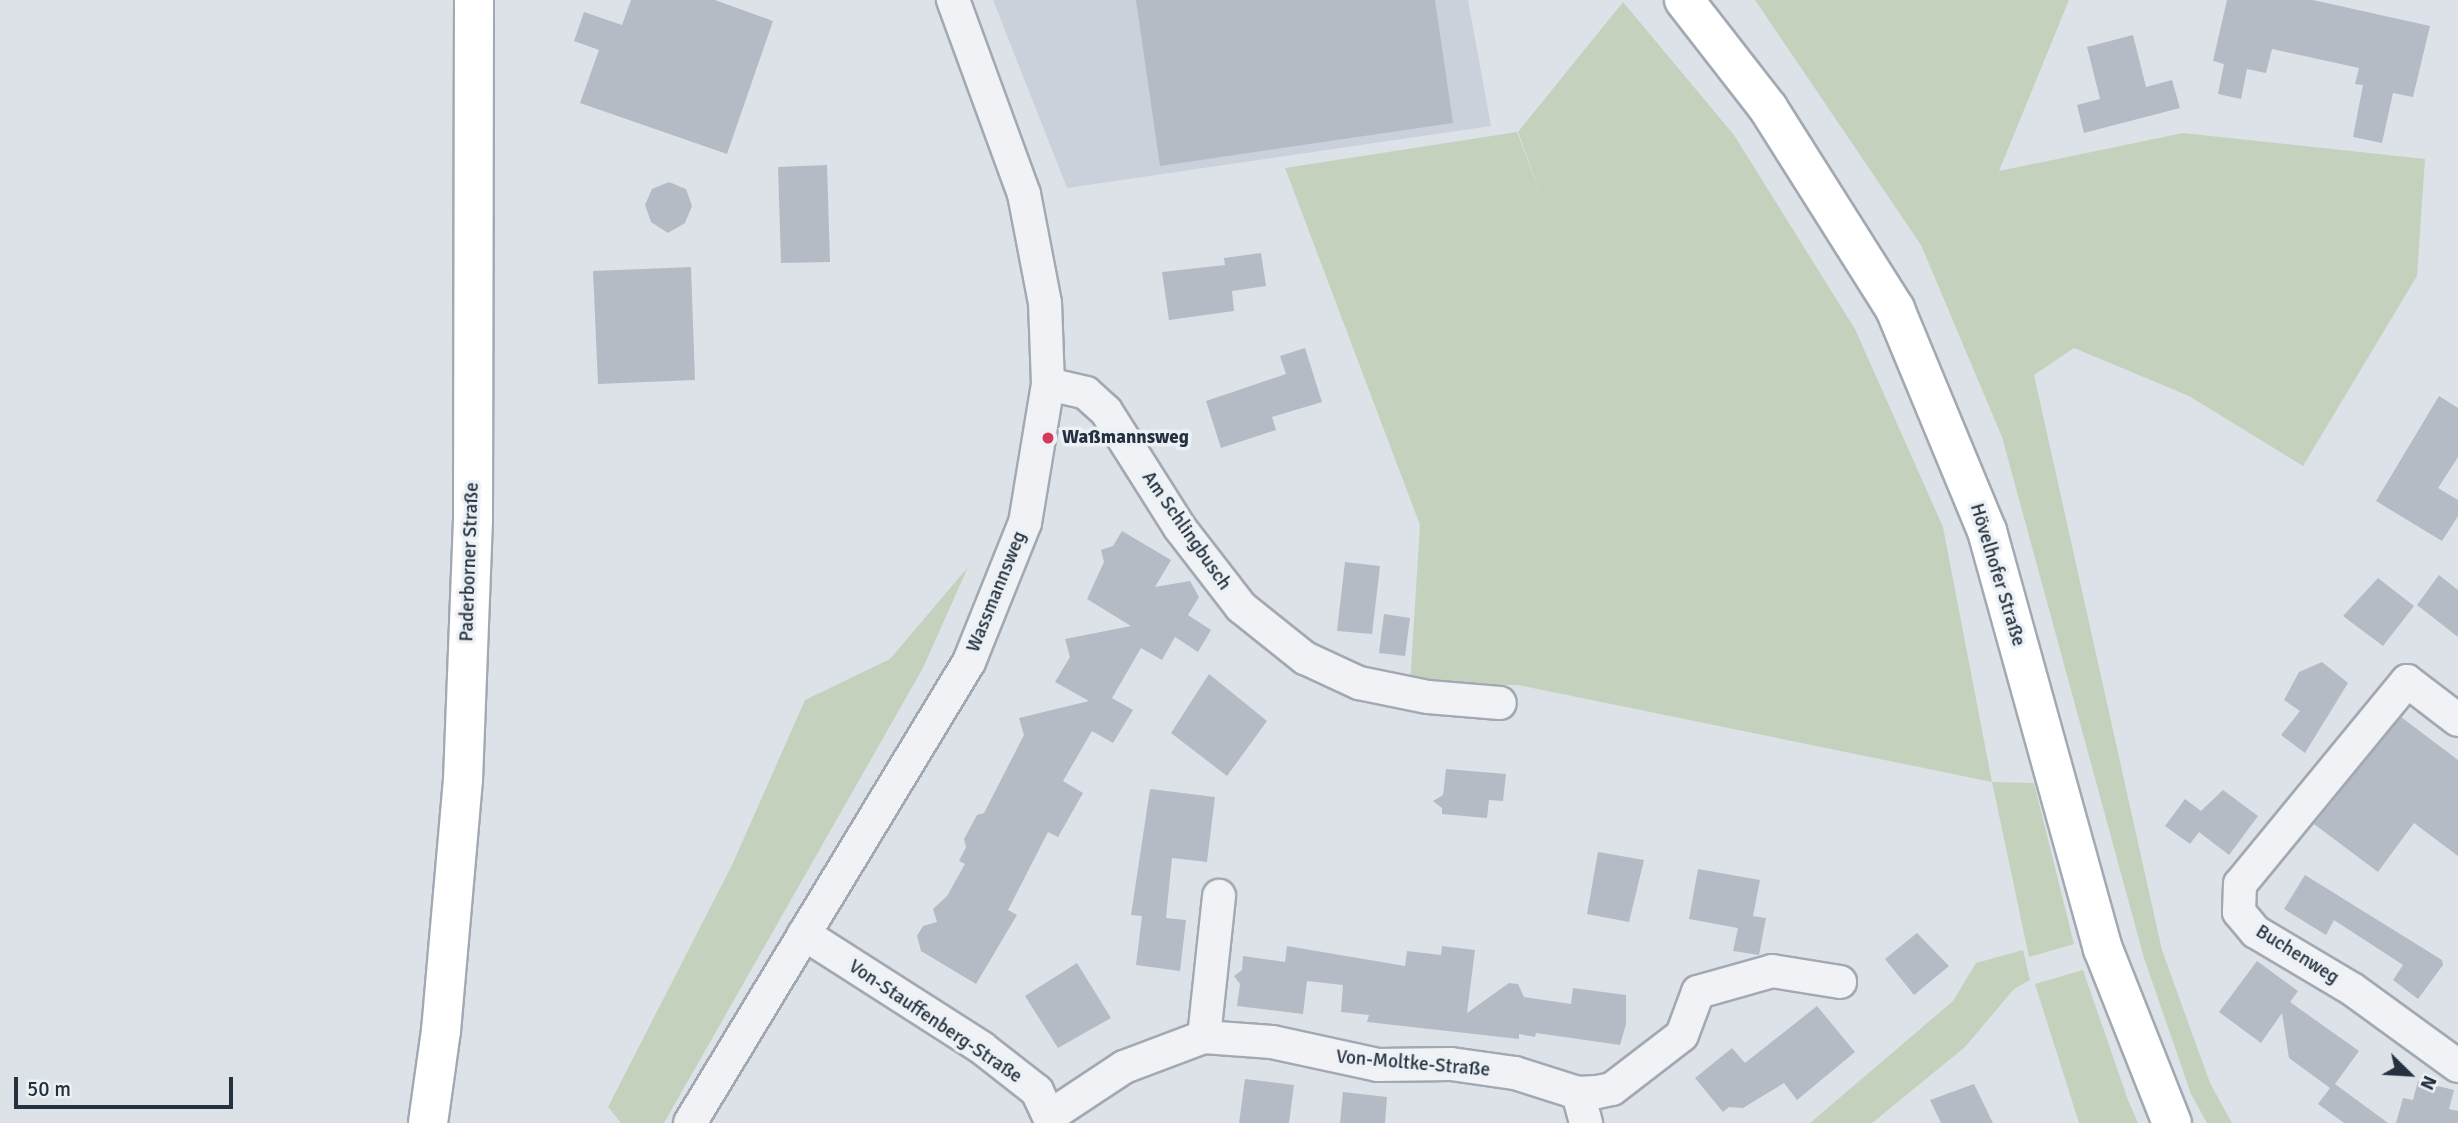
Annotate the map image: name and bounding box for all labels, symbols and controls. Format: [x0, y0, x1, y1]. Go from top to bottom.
place label: Waßmannsweg [1062, 427, 1189, 449]
marker: Waßmannsweg [1040, 430, 1056, 446]
street label: Am Schlingbusch [1137, 467, 1235, 595]
street label: Paderborner Straße [456, 482, 484, 642]
street label: Hövelhofer Straße [1964, 501, 2030, 649]
street label: Wassmannsweg [962, 528, 1032, 656]
street label: Buchenweg [2251, 920, 2343, 990]
street label: Von-Stauffenberg-Straße [844, 955, 1026, 1089]
north arrow [2374, 1039, 2444, 1109]
street label: Von-Moltke-Straße [1335, 1046, 1491, 1082]
scale bar [18, 1064, 236, 1108]
text: N [2415, 1072, 2442, 1093]
text: 50 m [27, 1076, 71, 1102]

